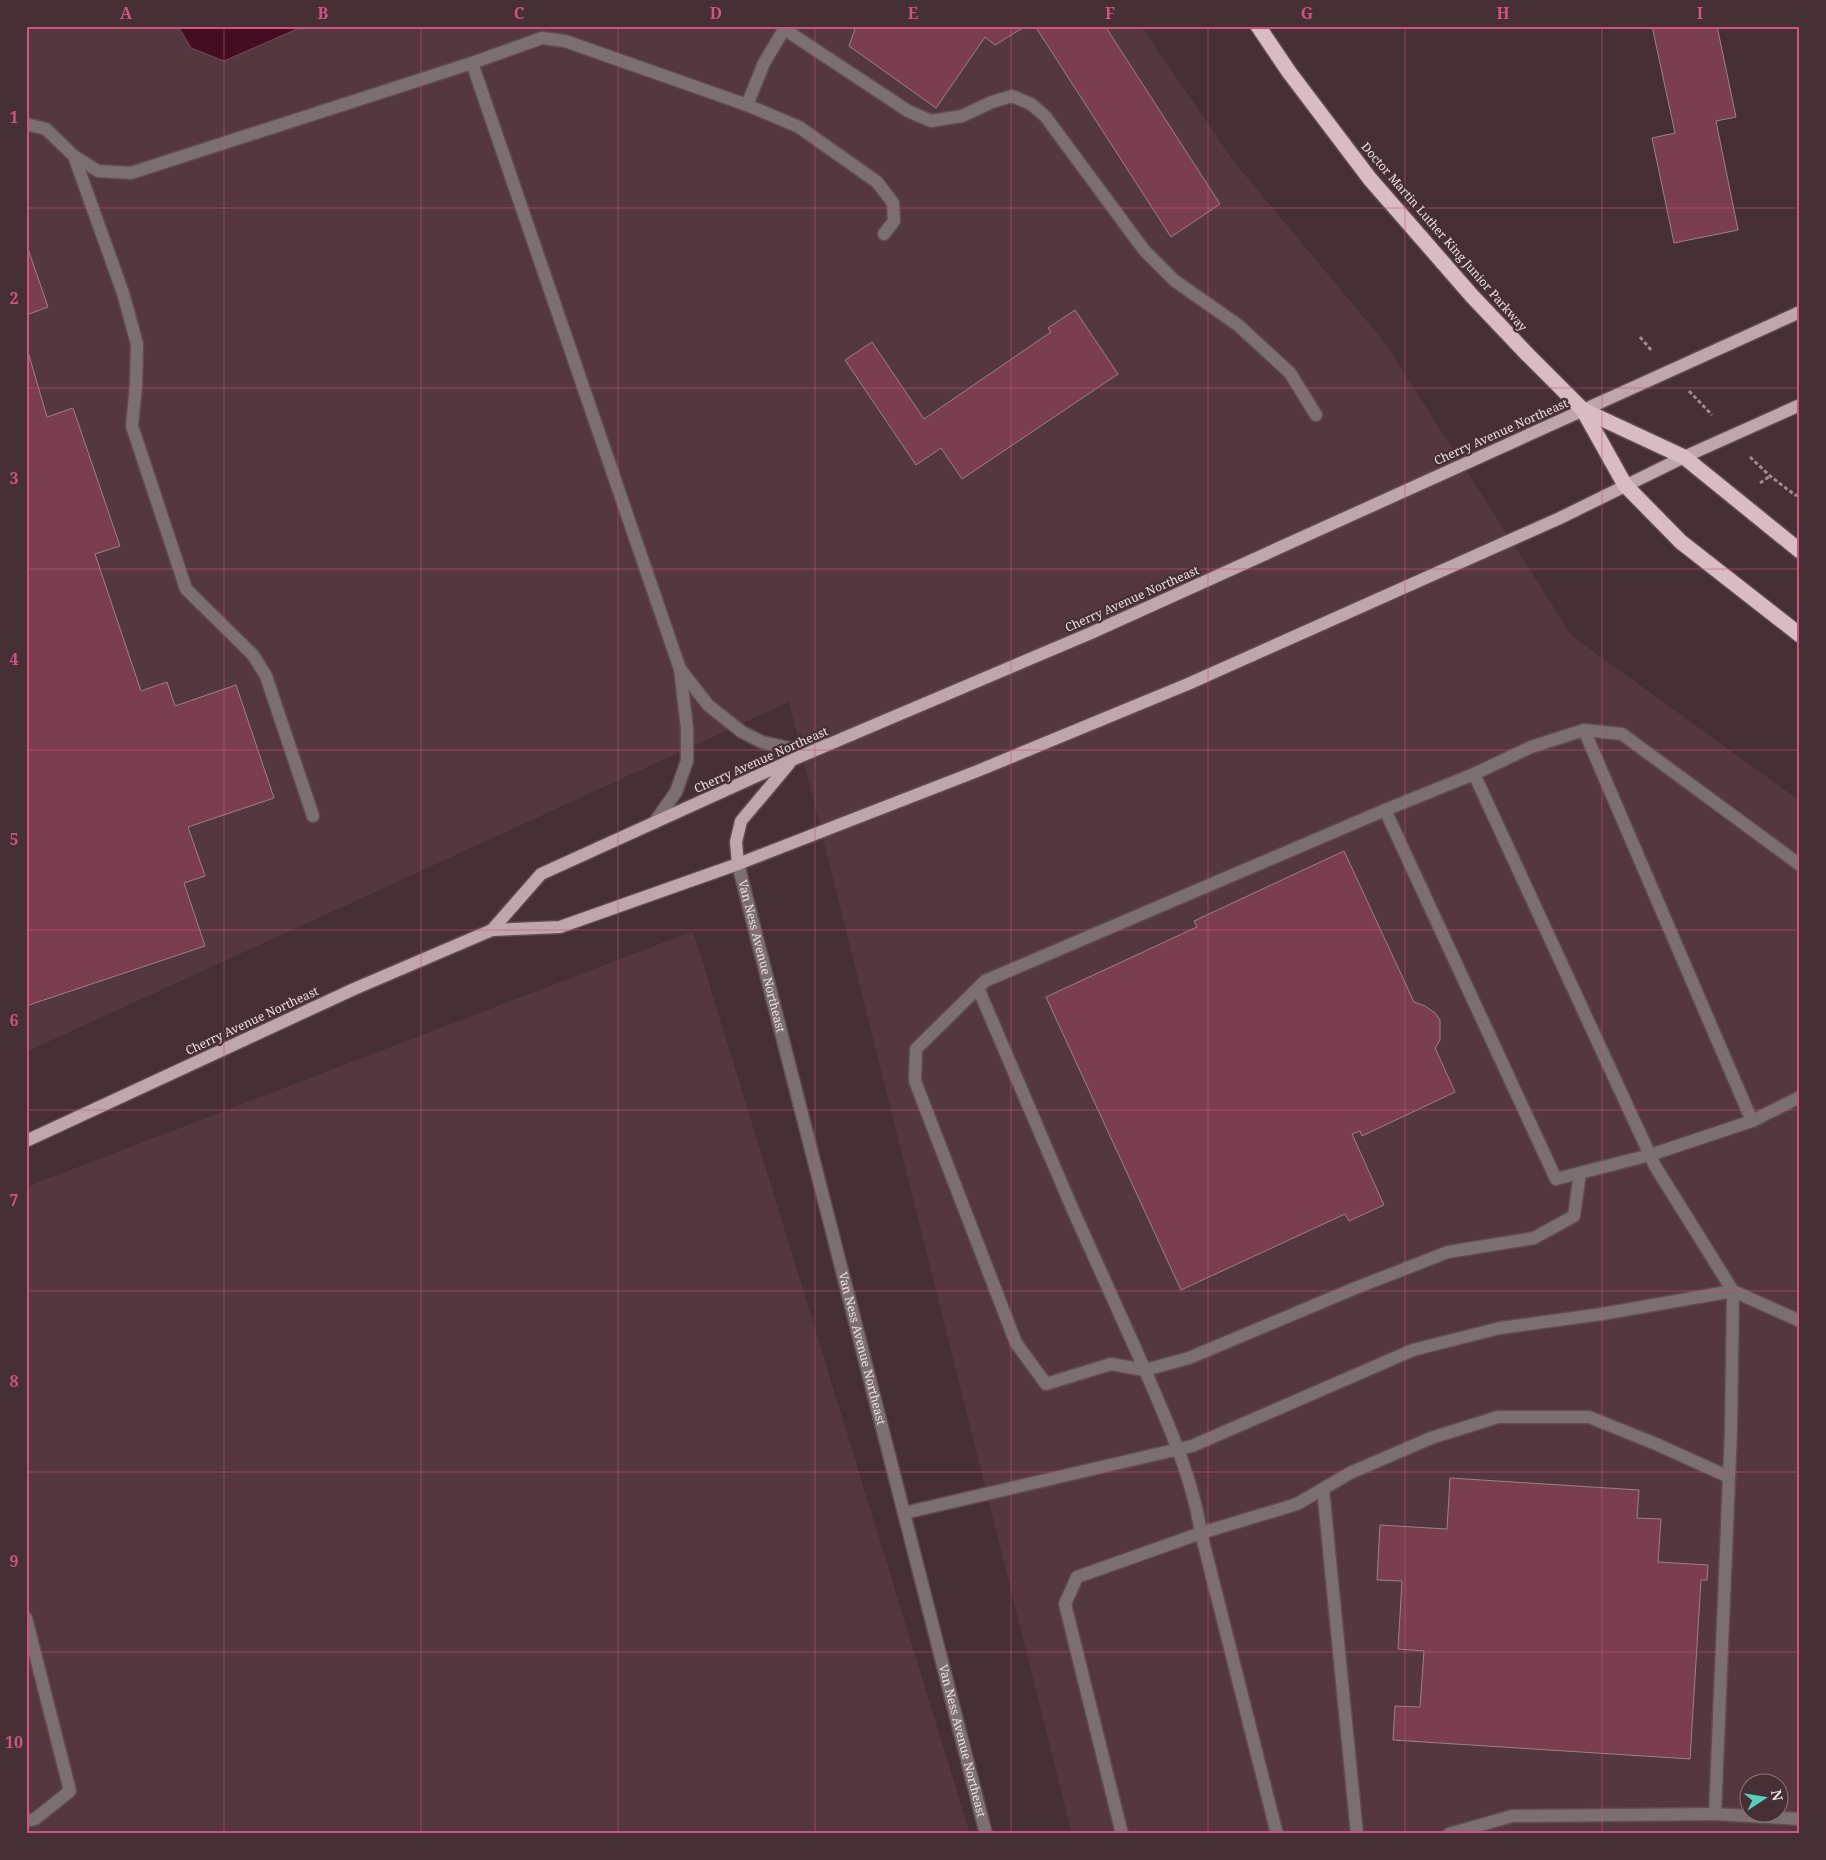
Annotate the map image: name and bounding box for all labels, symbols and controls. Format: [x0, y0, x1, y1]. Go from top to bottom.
text: A [120, 2, 133, 24]
text: B [318, 2, 329, 24]
text: C [514, 2, 525, 24]
text: D [710, 2, 722, 24]
text: E [908, 2, 918, 24]
text: F [1105, 2, 1115, 24]
text: G [1301, 2, 1313, 24]
text: H [1496, 2, 1510, 24]
text: I [1697, 2, 1703, 24]
text: 1 [9, 106, 19, 128]
street label: Doctor Martin Luther King Junior Parkway [1358, 139, 1531, 335]
text: 2 [9, 287, 19, 309]
street label: Cherry Avenue Northeast [1431, 394, 1570, 469]
text: 3 [9, 467, 19, 489]
street label: Cherry Avenue Northeast [1062, 561, 1201, 636]
text: 4 [9, 648, 19, 670]
street label: Cherry Avenue Northeast [691, 722, 830, 797]
text: 5 [9, 828, 19, 850]
street label: Van Ness Avenue Northeast [734, 878, 790, 1034]
street label: Cherry Avenue Northeast [182, 982, 321, 1059]
text: 6 [9, 1009, 19, 1031]
text: 7 [9, 1189, 19, 1211]
street label: Van Ness Avenue Northeast [835, 1270, 890, 1426]
text: 8 [9, 1370, 19, 1392]
text: 9 [9, 1550, 19, 1572]
street label: Van Ness Avenue Northeast [935, 1662, 990, 1819]
text: 10 [5, 1731, 23, 1753]
north arrow [1738, 1772, 1788, 1822]
text: N [1767, 1788, 1788, 1803]

